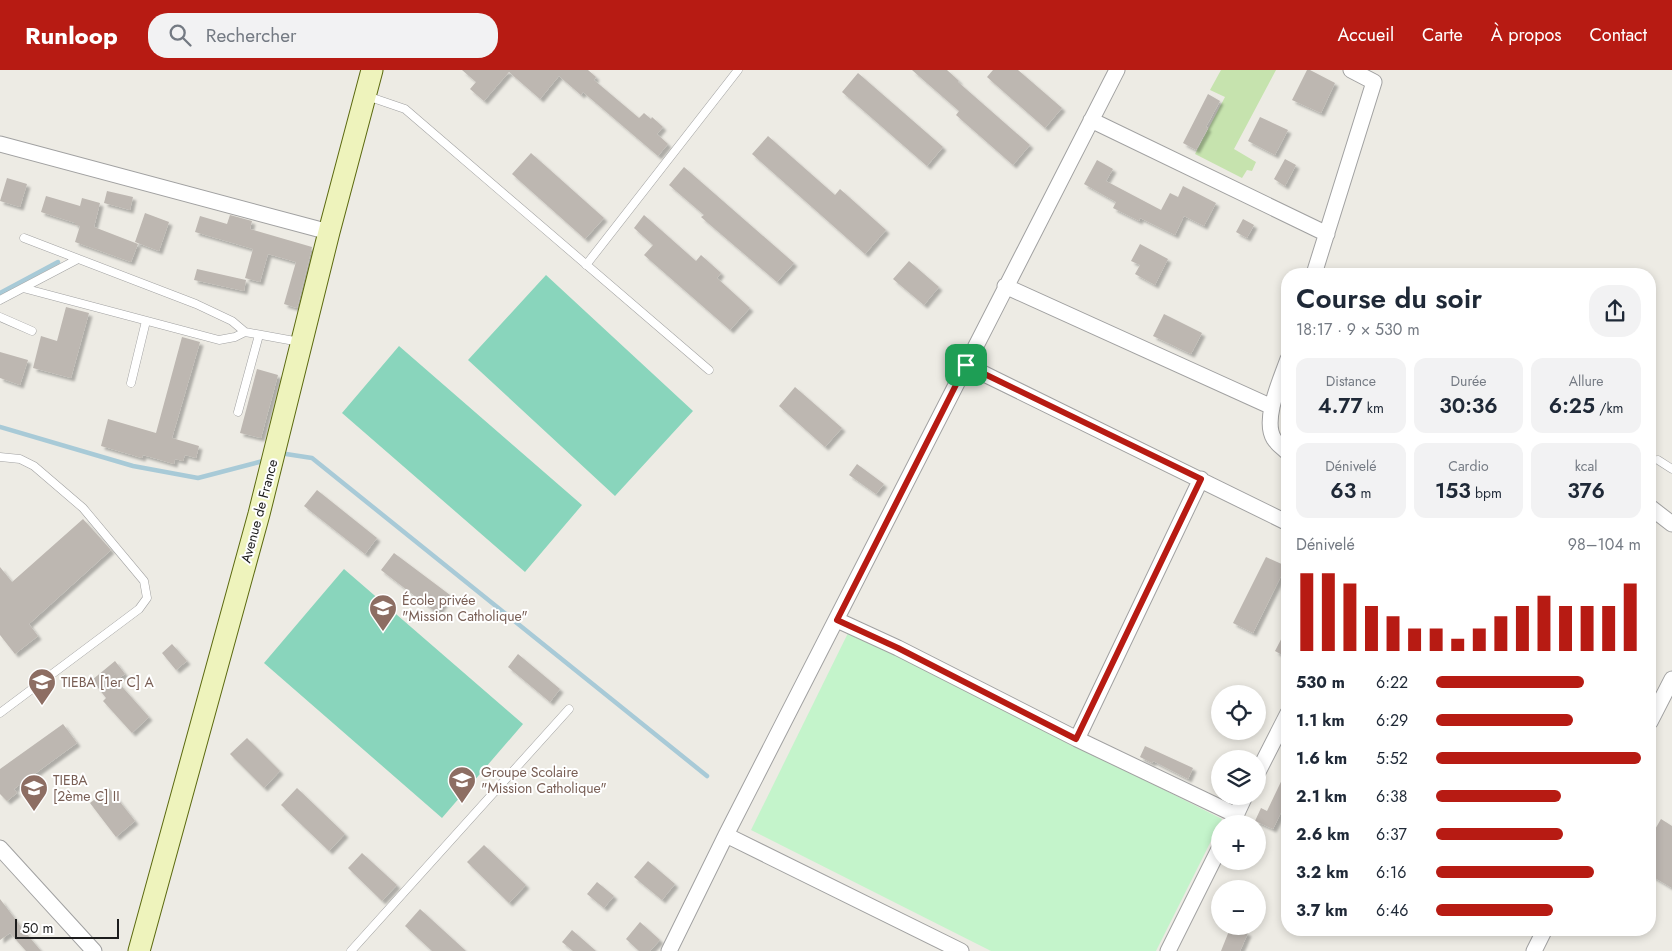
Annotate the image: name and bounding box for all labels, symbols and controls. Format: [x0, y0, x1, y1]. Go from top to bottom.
search box [148, 13, 498, 58]
text: Runloop [25, 18, 118, 53]
icon: search [166, 21, 194, 49]
text: Rechercher [206, 22, 297, 49]
text: Accueil [1337, 22, 1394, 48]
text: Carte [1422, 22, 1463, 48]
text: À propos [1491, 22, 1561, 48]
text: Contact [1589, 22, 1647, 48]
text: Course du soir [1296, 278, 1482, 319]
button: share [1589, 285, 1641, 337]
text: 18:17 · 9 × 530 m [1296, 318, 1420, 341]
pin [945, 344, 987, 386]
icon: arrive [952, 351, 980, 379]
text: Distance [1326, 371, 1376, 391]
text: Durée [1451, 371, 1486, 391]
text: Allure [1569, 371, 1604, 391]
text: 4.77 [1318, 391, 1363, 421]
text: 30:36 [1439, 391, 1498, 421]
text: 6:25 [1549, 391, 1595, 421]
text: km [1363, 398, 1384, 418]
text: /km [1595, 398, 1624, 418]
text: Dénivelé [1325, 456, 1376, 476]
text: Cardio [1448, 456, 1489, 476]
text: kcal [1575, 456, 1597, 476]
street label: Avenue de France [236, 457, 282, 565]
text: 63 [1330, 476, 1356, 506]
text: 153 [1435, 476, 1471, 506]
text: 376 [1567, 476, 1605, 506]
text: m [1356, 483, 1371, 503]
text: bpm [1471, 483, 1502, 503]
text: Dénivelé [1296, 533, 1355, 556]
text: 98–104 m [1568, 533, 1641, 556]
place label: École privée "Mission Catholique" [402, 590, 528, 626]
school or university icon: École privée "Mission Catholique" [368, 593, 398, 632]
school or university icon: TIEBA [1er C] A [27, 667, 57, 706]
text: 530 m [1296, 671, 1345, 694]
text: 6:22 [1376, 671, 1408, 694]
place label: TIEBA [1er C] A [61, 672, 154, 692]
map controls [1211, 685, 1266, 935]
button: locate [1211, 685, 1266, 740]
text: 1.1 km [1296, 709, 1345, 732]
text: 6:29 [1376, 709, 1408, 732]
text: 1.6 km [1296, 747, 1347, 770]
text: 5:52 [1376, 747, 1408, 770]
button: layers [1211, 750, 1266, 805]
place label: Groupe Scolaire "Mission Catholique" [481, 762, 607, 798]
school or university icon: Groupe Scolaire "Mission Catholique" [447, 765, 477, 804]
place label: TIEBA [2ème C] II [53, 770, 120, 806]
school or university icon: TIEBA [2ème C] II [19, 773, 49, 812]
text: 2.1 km [1296, 785, 1347, 808]
text: 6:38 [1376, 785, 1408, 808]
button: + [1211, 815, 1266, 870]
text: 2.6 km [1296, 823, 1350, 846]
text: 6:37 [1376, 823, 1407, 846]
text: 3.2 km [1296, 861, 1349, 884]
text: 6:16 [1376, 861, 1406, 884]
button: − [1211, 880, 1266, 935]
text: 3.7 km [1296, 899, 1348, 922]
text: 6:46 [1376, 899, 1409, 922]
scale bar [15, 916, 119, 939]
text: 50 m [22, 918, 53, 938]

